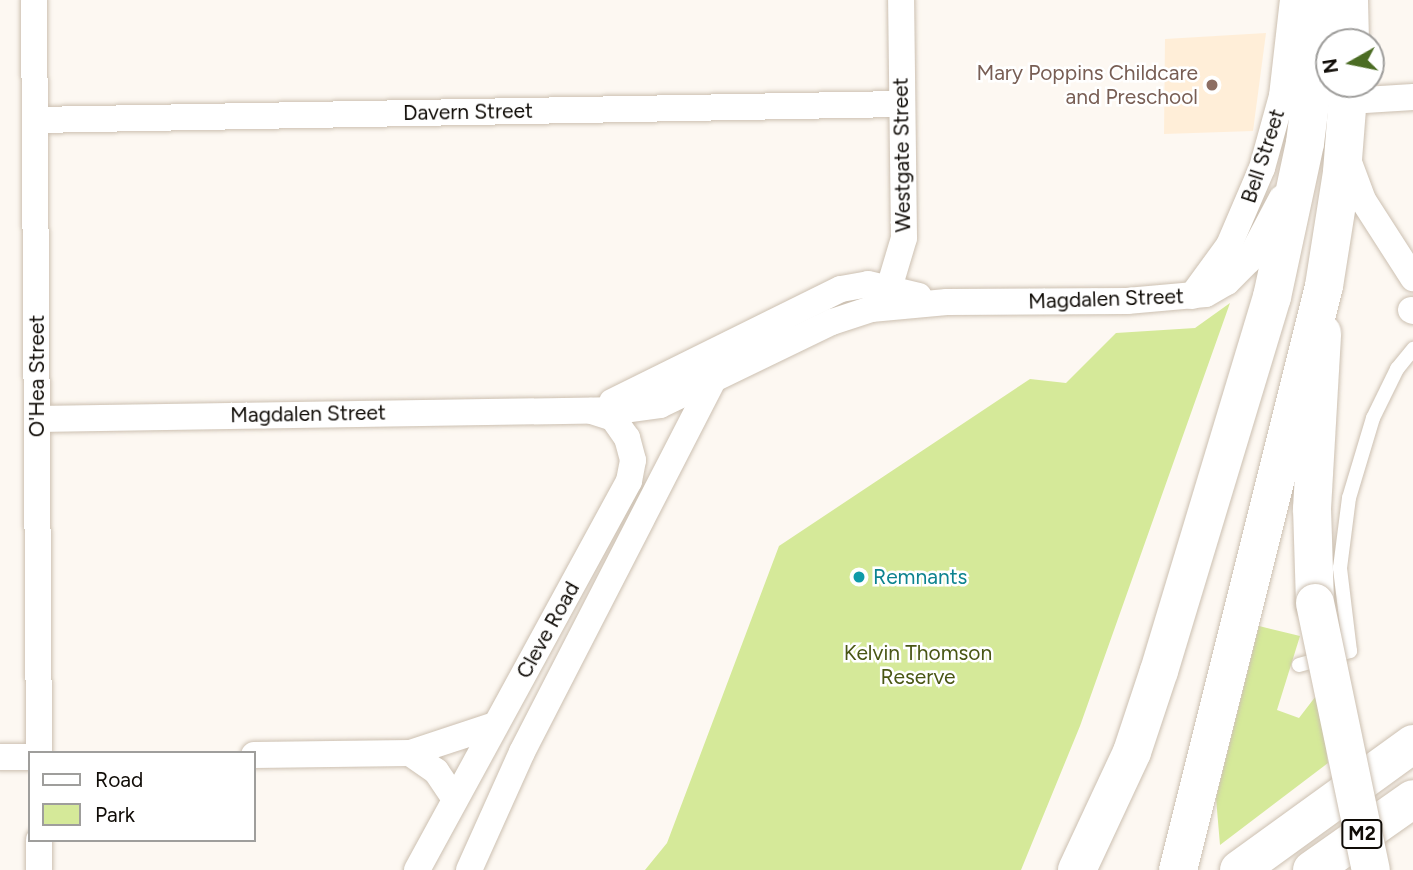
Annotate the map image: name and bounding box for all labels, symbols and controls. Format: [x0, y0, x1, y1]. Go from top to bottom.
north arrow [1315, 28, 1385, 98]
text: N [1318, 57, 1343, 75]
place label: Mary Poppins Childcare and Preschool [976, 60, 1198, 110]
street label: Westgate Street [888, 77, 916, 233]
marker: Mary Poppins Childcare and Preschool [1204, 77, 1220, 93]
street label: Davern Street [403, 98, 533, 126]
street label: Bell Street [1236, 106, 1290, 206]
street label: Magdalen Street [1028, 284, 1184, 314]
street label: O'Hea Street [24, 315, 50, 437]
street label: Magdalen Street [230, 400, 386, 428]
place label: Remnants [873, 564, 967, 590]
marker: Remnants [851, 569, 867, 585]
street label: Cleve Road [511, 577, 585, 683]
park label: Kelvin Thomson Reserve [844, 640, 992, 690]
legend [28, 751, 256, 842]
text: Road [95, 767, 143, 792]
text: Park [95, 802, 135, 827]
road number: M2 [1341, 818, 1383, 849]

